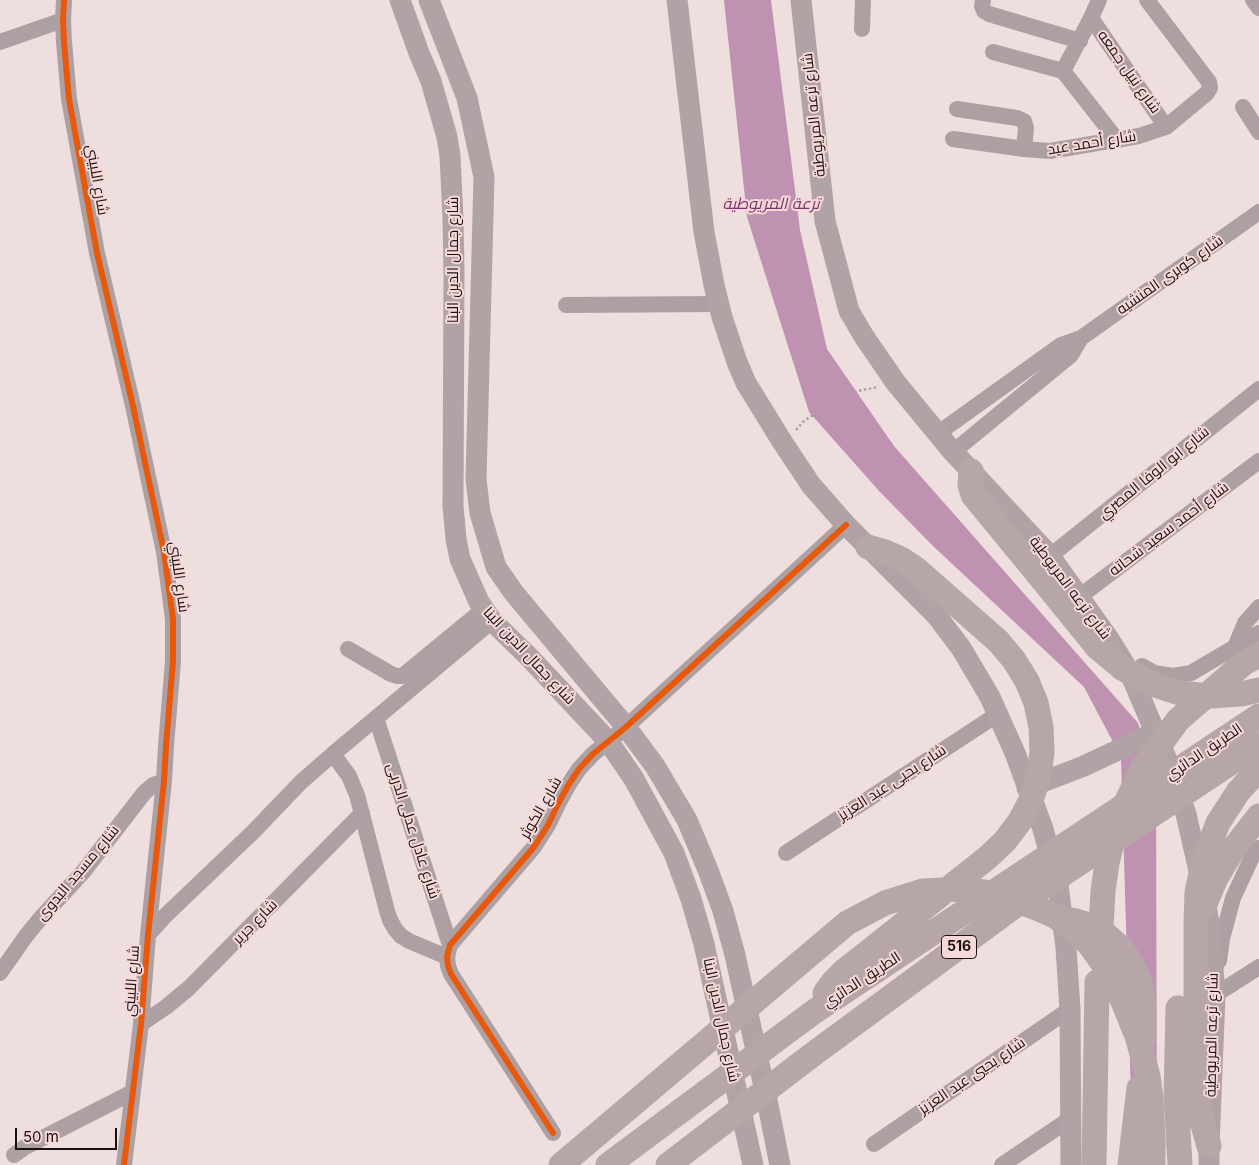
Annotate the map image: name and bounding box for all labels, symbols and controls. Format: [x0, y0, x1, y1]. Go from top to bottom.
street label: شارع نبيل جمعه [1094, 27, 1164, 117]
street label: شارع ترعه المريوطية [799, 52, 829, 178]
street label: شارع أحمد عيد [1046, 127, 1138, 159]
street label: شارع اللبيني [82, 143, 112, 217]
water label: ترعة المريوطية [722, 194, 820, 214]
street label: شارع جمال الدين البنا [444, 197, 462, 323]
street label: شارع كوبرى المنشيه [1113, 231, 1227, 319]
street label: شارع ابو الوفا المصري [1095, 423, 1213, 523]
street label: شارع أحمد سعيد شحاته [1106, 478, 1232, 580]
street label: شارع ترعه المريوطية [1025, 533, 1115, 643]
street label: شارع اللبيني [165, 540, 193, 614]
street label: شارع جمال الدين البنا [479, 604, 579, 708]
street label: الطريق الدائري [1162, 720, 1246, 784]
street label: شارع يحيى عبد العزيز [834, 741, 950, 825]
street label: شارع عادل عدلى الدربى [383, 761, 443, 901]
street label: شارع الكوثر [516, 774, 566, 842]
street label: شارع مسجد البدوى [33, 822, 123, 924]
street label: شارع جرير [229, 896, 281, 948]
road number: 516 [942, 936, 976, 959]
street label: شارع اللبيني [121, 945, 143, 1017]
street label: الطريق الدائري [820, 948, 904, 1012]
street label: شارع جمال الدين البنا [699, 956, 743, 1084]
street label: شارع ترعه المريوطية [1202, 973, 1222, 1097]
street label: شارع يحيي عبد العزيز [915, 1034, 1029, 1118]
scale bar [18, 1118, 120, 1150]
text: 50 m [23, 1127, 59, 1146]

